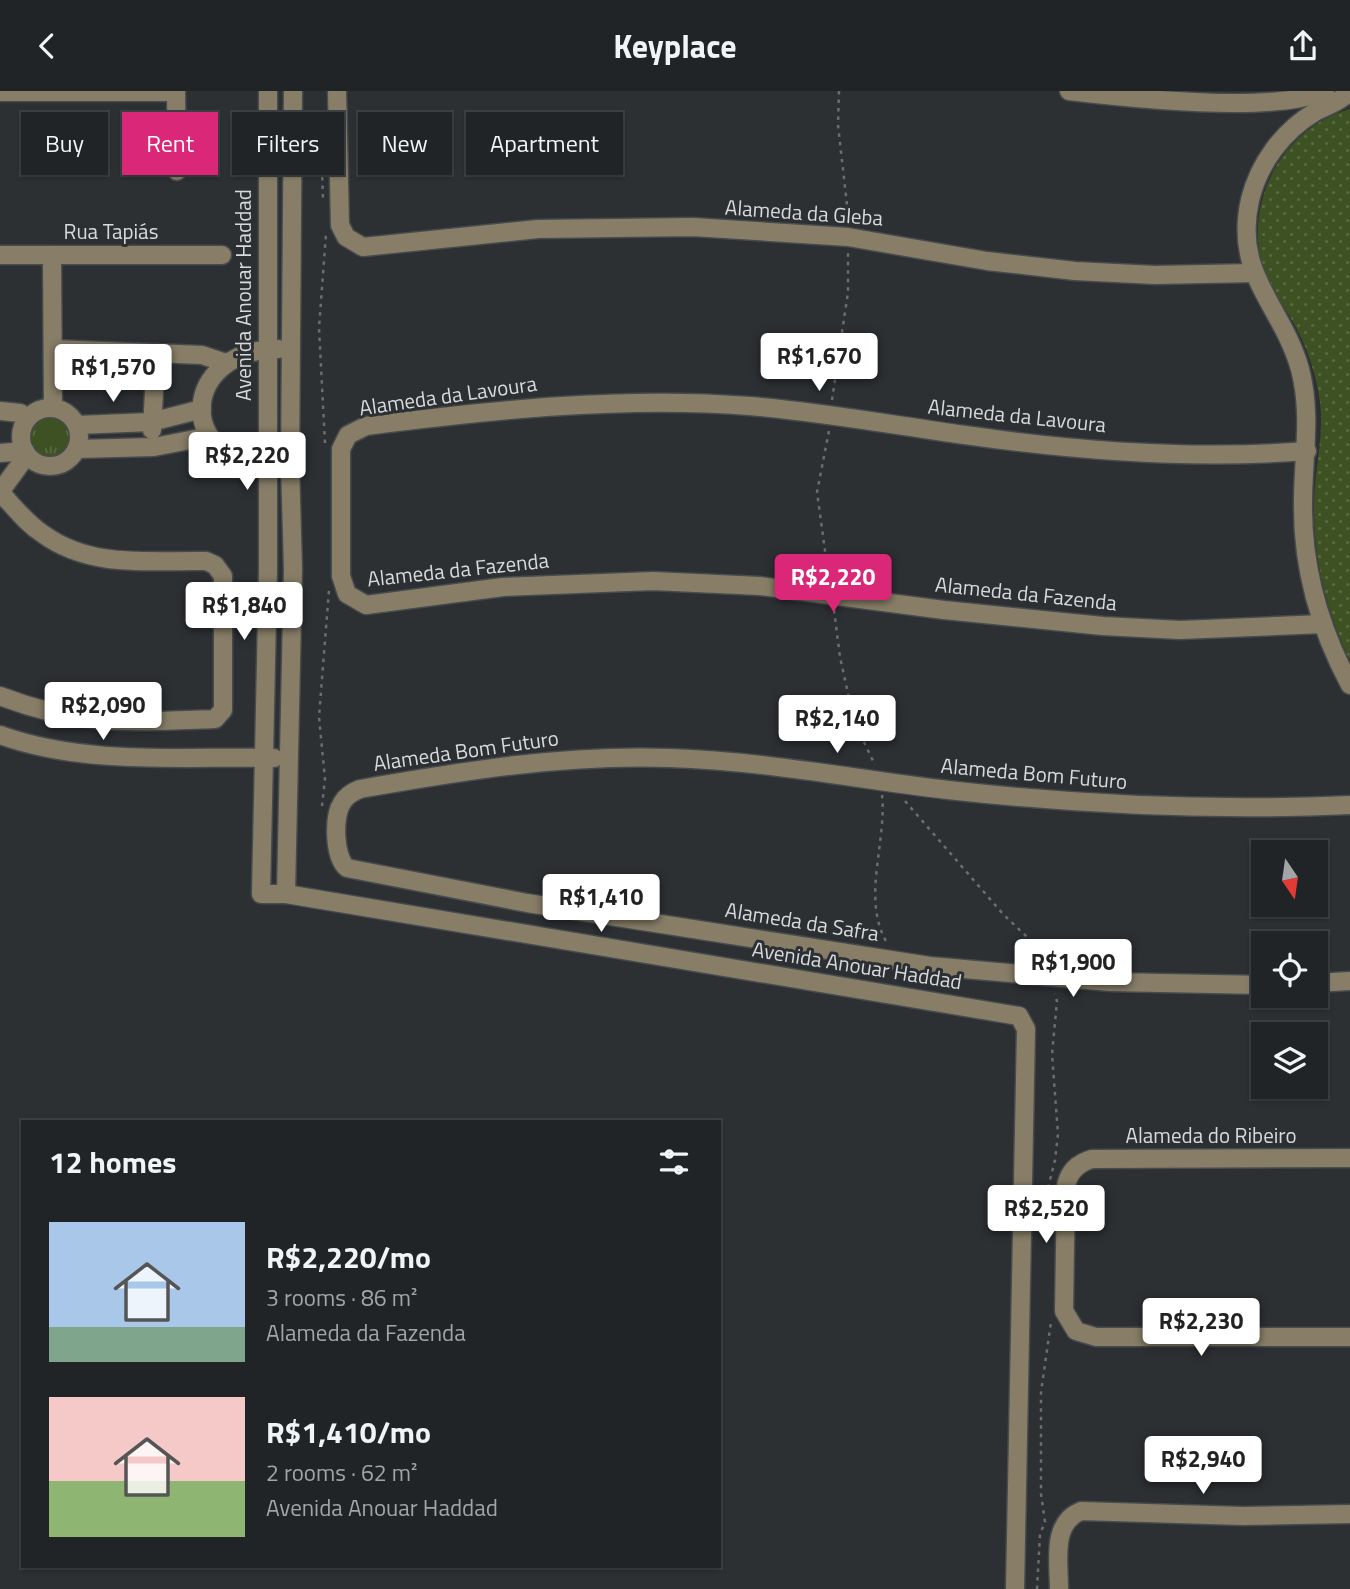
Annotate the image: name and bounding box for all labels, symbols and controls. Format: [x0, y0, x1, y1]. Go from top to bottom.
text: Keyplace [613, 22, 737, 70]
icon: back [28, 27, 66, 65]
icon: share [1284, 27, 1322, 65]
chip: Buy [21, 112, 108, 175]
chip: Rent [122, 112, 218, 175]
chip: Filters [232, 112, 344, 175]
chip: New [358, 112, 452, 175]
chip: Apartment [466, 112, 623, 175]
street label: Avenida Anouar Haddad [227, 189, 259, 401]
street label: Alameda da Gleba [724, 191, 885, 234]
street label: Rua Tapiás [64, 215, 158, 247]
pin: R$1,670 [754, 334, 884, 393]
text: R$1,670 [777, 338, 861, 373]
pin: R$1,570 [48, 345, 178, 404]
text: R$1,570 [71, 349, 155, 384]
street label: Alameda da Lavoura [357, 367, 539, 423]
street label: Alameda da Lavoura [926, 390, 1108, 440]
pin: R$2,220 [182, 433, 312, 492]
text: R$2,220 [205, 437, 289, 472]
street label: Alameda da Fazenda [366, 544, 551, 594]
pin: R$2,220 [768, 554, 898, 614]
text: R$2,220 [791, 559, 875, 594]
street label: Alameda da Fazenda [934, 568, 1119, 619]
pin: R$1,840 [179, 582, 309, 642]
text: R$1,840 [202, 587, 286, 622]
pin: R$2,090 [38, 683, 168, 742]
text: R$2,090 [61, 687, 145, 722]
pin: R$2,140 [772, 695, 902, 755]
text: R$2,140 [795, 700, 879, 735]
street label: Alameda Bom Futuro [371, 721, 561, 779]
street label: Alameda Bom Futuro [940, 749, 1129, 797]
north arrow [1251, 840, 1328, 917]
map controls [1251, 840, 1328, 1099]
pin: R$1,410 [536, 875, 666, 934]
text: R$1,410 [559, 879, 643, 914]
street label: Alameda da Safra [723, 893, 882, 949]
button: locate [1251, 931, 1328, 1008]
street label: Avenida Anouar Haddad [750, 933, 964, 997]
pin: R$1,900 [1008, 939, 1138, 999]
text: R$1,900 [1031, 944, 1115, 979]
button: layers [1251, 1022, 1328, 1099]
street label: Alameda do Ribeiro [1125, 1119, 1297, 1151]
text: 12 homes [49, 1139, 176, 1185]
icon: filters [655, 1143, 693, 1181]
pin: R$2,520 [981, 1185, 1111, 1245]
text: R$2,520 [1004, 1190, 1088, 1225]
text: R$2,220/mo [266, 1234, 431, 1280]
icon: home [105, 1250, 189, 1334]
text: 3 rooms · 86 m² [266, 1280, 417, 1315]
pin: R$2,230 [1136, 1299, 1266, 1358]
text: R$2,230 [1159, 1303, 1243, 1338]
text: Alameda da Fazenda [266, 1315, 466, 1350]
text: R$1,410/mo [266, 1409, 431, 1455]
icon: home [105, 1425, 189, 1509]
pin: R$2,940 [1138, 1437, 1268, 1496]
text: R$2,940 [1161, 1441, 1245, 1476]
text: 2 rooms · 62 m² [266, 1455, 417, 1490]
text: Avenida Anouar Haddad [266, 1490, 498, 1525]

